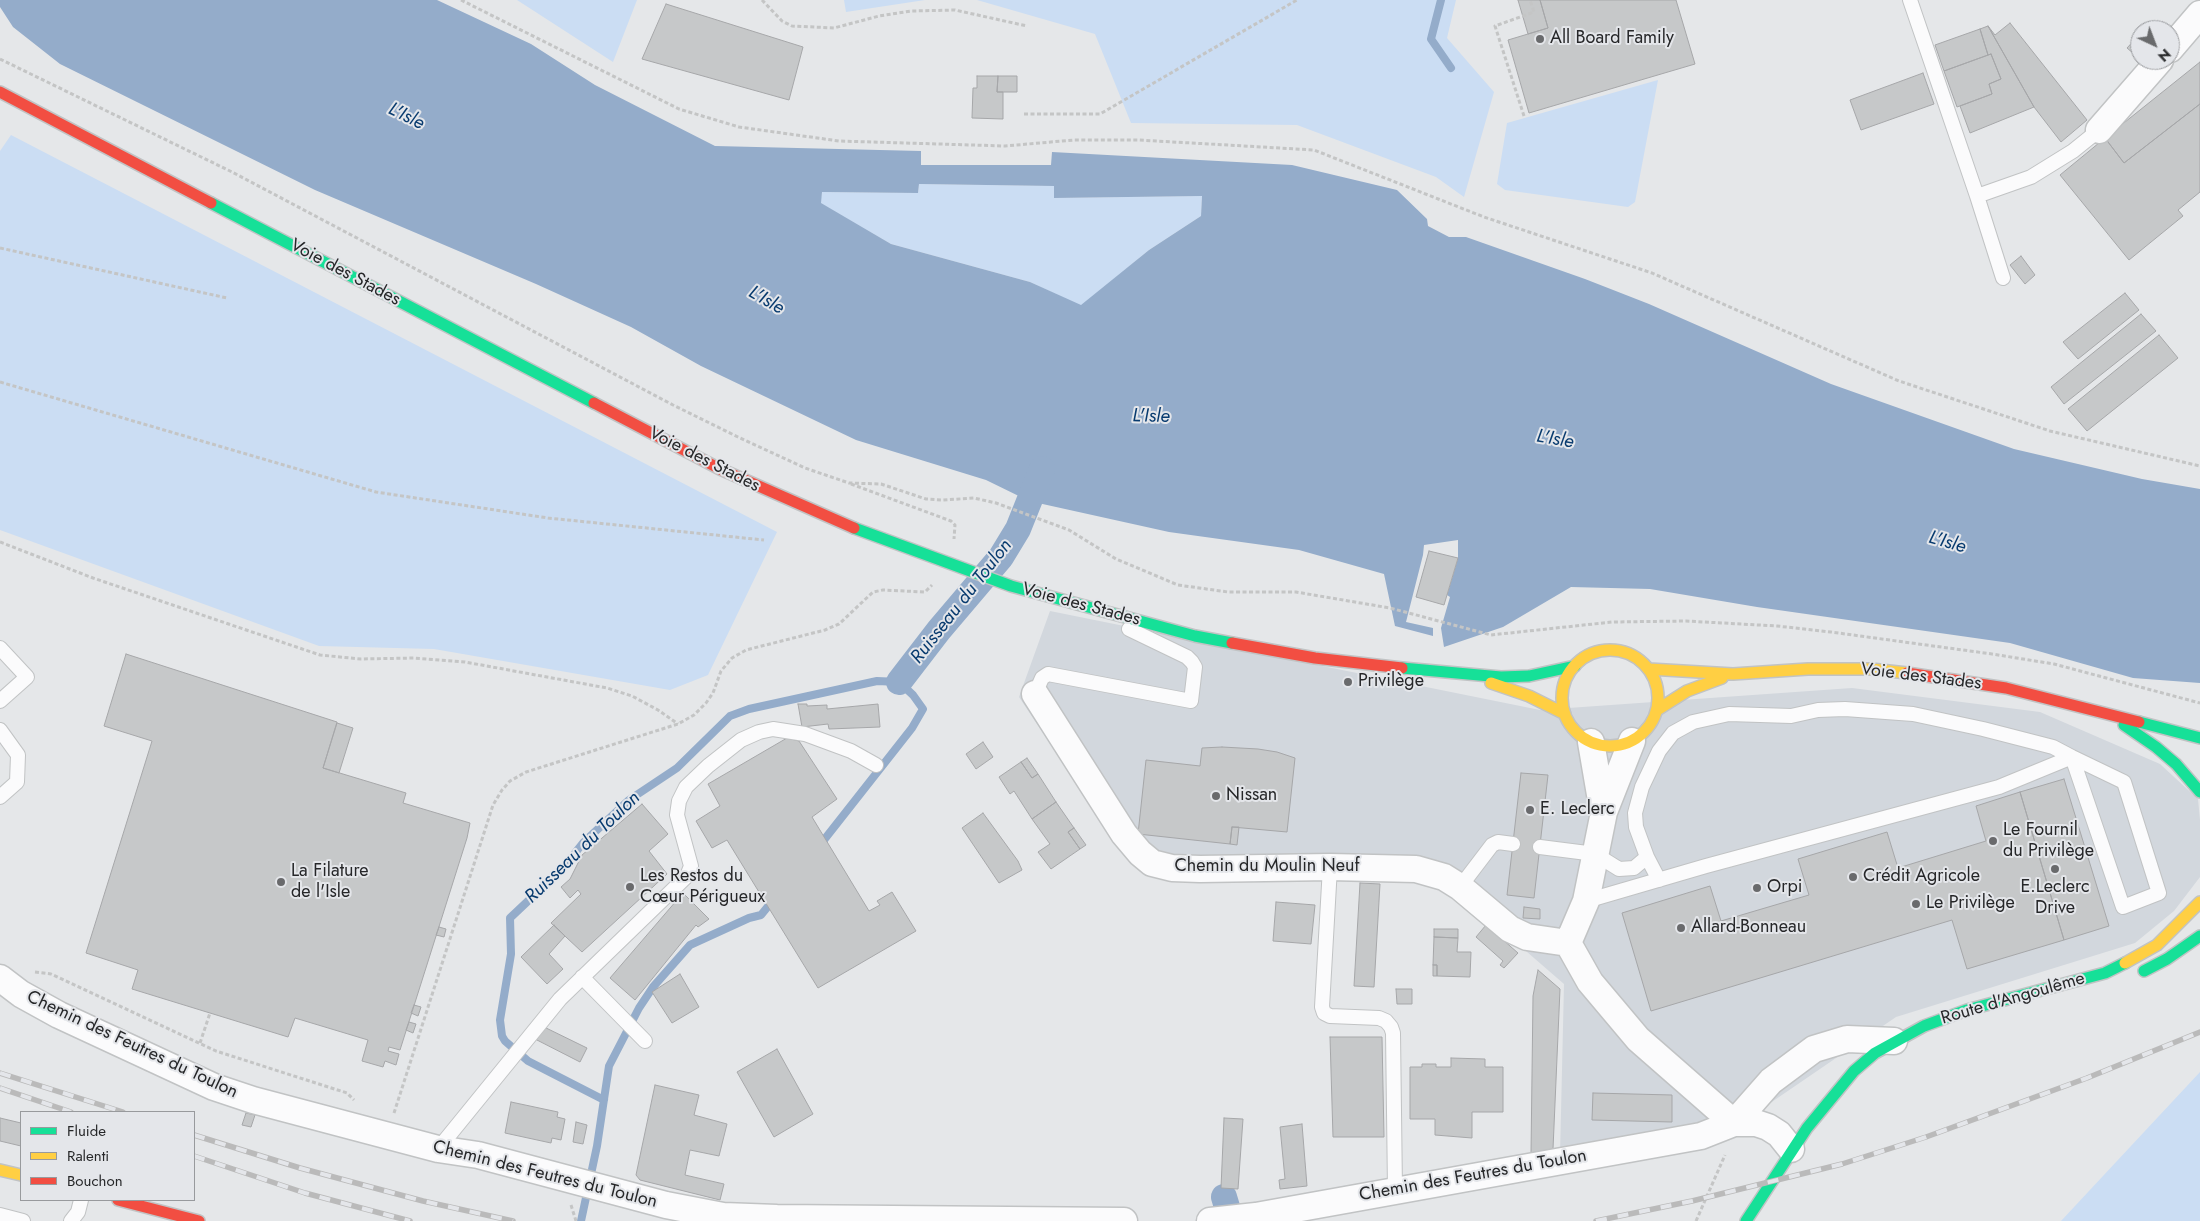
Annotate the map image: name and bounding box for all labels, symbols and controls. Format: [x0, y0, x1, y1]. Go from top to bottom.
north arrow [2130, 20, 2180, 70]
place label: All Board Family [1550, 28, 1674, 50]
marker: All Board Family [1534, 33, 1546, 45]
text: N [2154, 44, 2175, 66]
water label: L'Isle [384, 99, 428, 135]
street label: Voie des Stades [286, 235, 404, 311]
water label: L'Isle [744, 282, 788, 320]
water label: L'Isle [1132, 405, 1170, 429]
street label: Voie des Stades [645, 423, 763, 497]
water label: L'Isle [1535, 426, 1575, 454]
water label: L'Isle [1926, 527, 1968, 559]
water label: Ruisseau du Toulon [906, 535, 1018, 669]
street label: Voie des Stades [1020, 579, 1142, 631]
street label: Voie des Stades [1859, 659, 1983, 695]
place label: Privilège [1358, 671, 1424, 693]
marker: Privilège [1342, 676, 1354, 688]
place label: Nissan [1226, 785, 1277, 807]
water label: Ruisseau du Toulon [521, 787, 645, 909]
marker: Nissan [1210, 790, 1222, 802]
place label: E. Leclerc [1540, 799, 1615, 821]
marker: E. Leclerc [1524, 804, 1536, 816]
place label: Le Fournil du Privilège [2003, 820, 2094, 862]
marker: Le Fournil du Privilège [1987, 835, 1999, 847]
street label: Chemin du Moulin Neuf [1174, 856, 1360, 878]
place label: La Filature de l'Isle [291, 861, 369, 904]
marker: E.Leclerc Drive [2049, 863, 2061, 875]
place label: Les Restos du Cœur Périgueux [640, 866, 765, 909]
place label: Crédit Agricole [1863, 866, 1980, 888]
marker: Crédit Agricole [1847, 871, 1859, 883]
marker: La Filature de l'Isle [275, 876, 287, 888]
place label: Orpi [1767, 877, 1802, 899]
place label: E.Leclerc Drive [2020, 877, 2090, 920]
marker: Les Restos du Cœur Périgueux [624, 881, 636, 893]
marker: Orpi [1751, 882, 1763, 894]
place label: Le Privilège [1926, 893, 2015, 915]
marker: Le Privilège [1910, 898, 1922, 910]
place label: Allard-Bonneau [1691, 917, 1806, 939]
marker: Allard-Bonneau [1675, 922, 1687, 934]
street label: Route d'Angoulême [1939, 968, 2087, 1030]
street label: Chemin des Feutres du Toulon [23, 987, 241, 1103]
legend [20, 1111, 195, 1201]
text: Fluide [67, 1120, 106, 1142]
street label: Chemin des Feutres du Toulon [431, 1137, 659, 1213]
text: Ralenti [67, 1145, 109, 1167]
street label: Chemin des Feutres du Toulon [1358, 1145, 1588, 1207]
text: Bouchon [67, 1170, 123, 1192]

